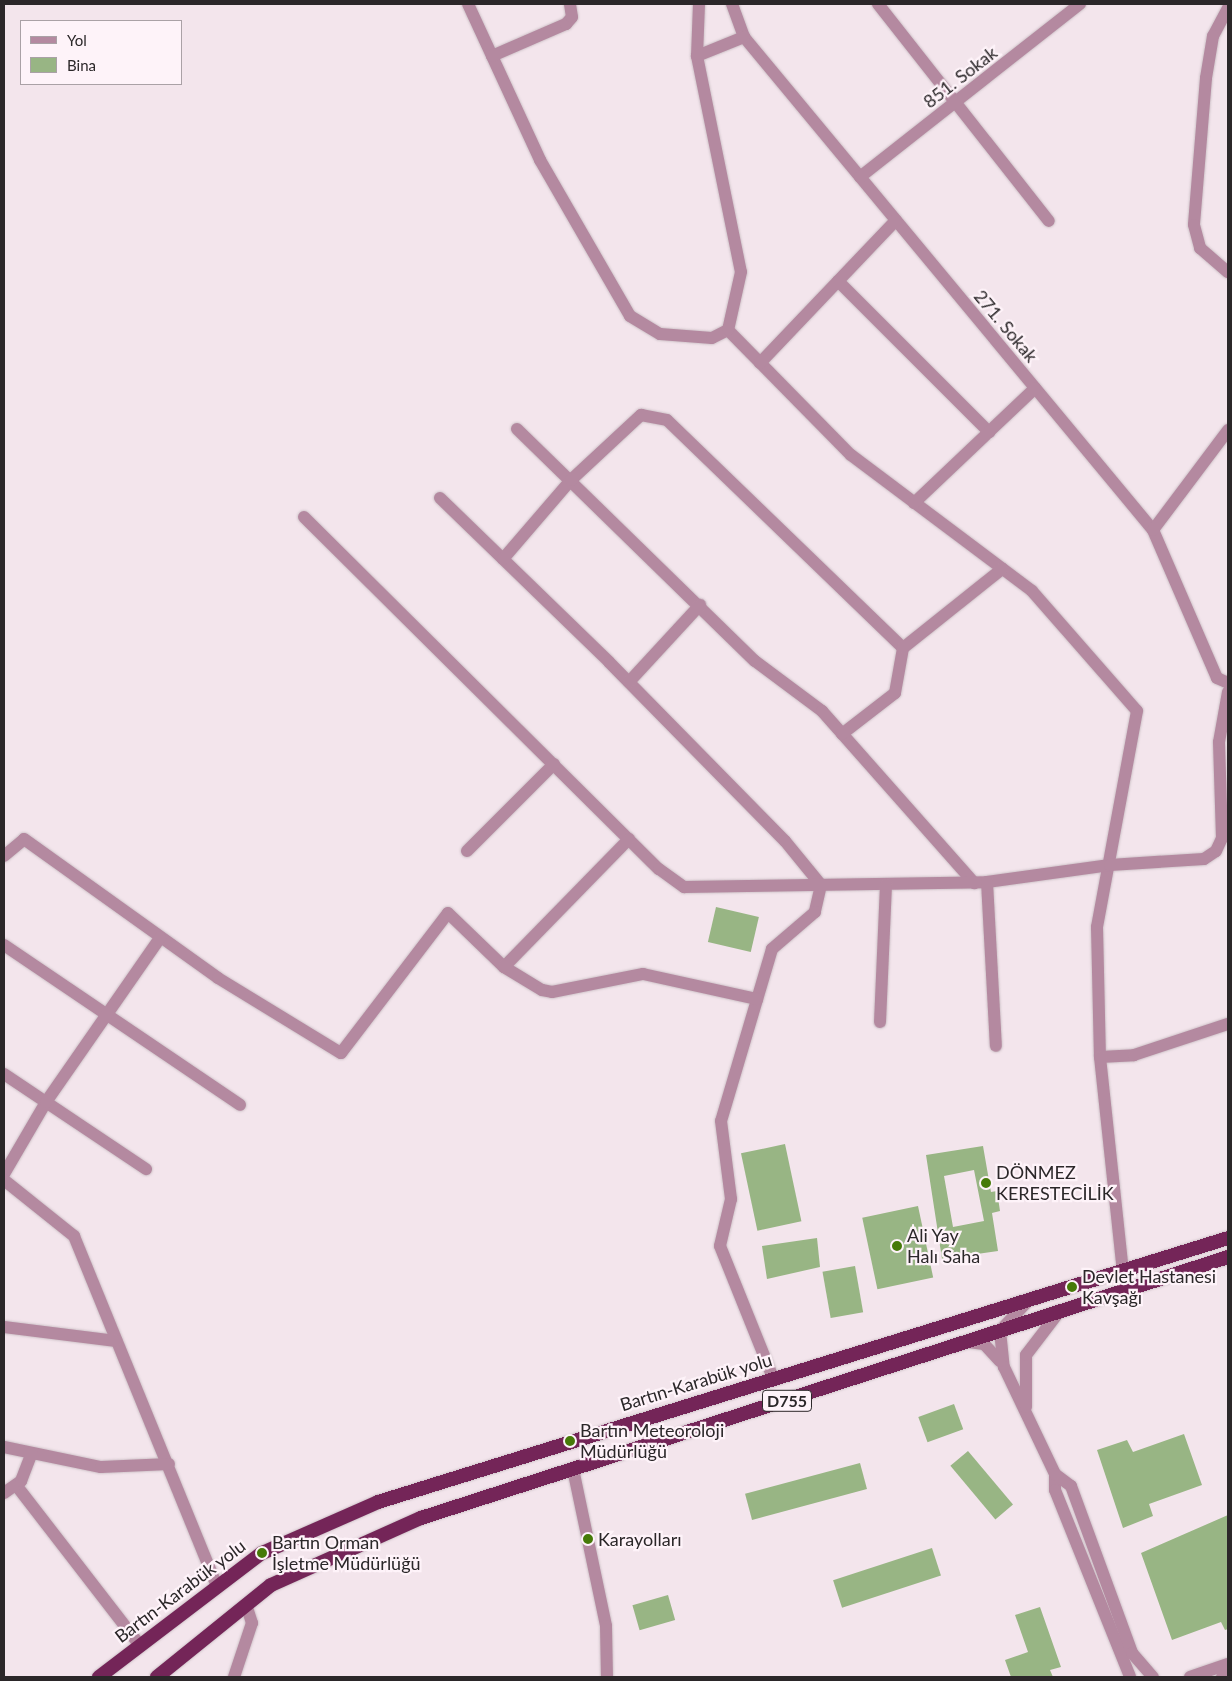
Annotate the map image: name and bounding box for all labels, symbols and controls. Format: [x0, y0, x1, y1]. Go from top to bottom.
legend [20, 20, 182, 85]
text: Yol [67, 31, 87, 49]
street label: 851. Sokak [919, 42, 1001, 112]
text: Bina [67, 56, 96, 74]
street label: 271. Sokak [970, 286, 1042, 366]
place label: DÖNMEZ KERESTECİLİK [996, 1162, 1114, 1204]
marker: DÖNMEZ KERESTECİLİK [980, 1177, 992, 1189]
place label: Ali Yay Halı Saha [907, 1225, 980, 1268]
marker: Ali Yay Halı Saha [891, 1240, 903, 1252]
place label: Devlet Hastanesi Kavşağı [1082, 1266, 1216, 1308]
marker: Devlet Hastanesi Kavşağı [1066, 1281, 1078, 1293]
street label: Bartın-Karabük yolu [617, 1349, 775, 1415]
road number: D755 [761, 1388, 813, 1414]
place label: Bartın Meteoroloji Müdürlüğü [580, 1420, 724, 1462]
marker: Bartın Meteoroloji Müdürlüğü [564, 1435, 576, 1447]
place label: Karayolları [598, 1528, 682, 1550]
place label: Bartın Orman İşletme Müdürlüğü [272, 1532, 421, 1575]
marker: Karayolları [582, 1533, 594, 1545]
street label: Bartın-Karabük yolu [110, 1535, 250, 1647]
marker: Bartın Orman İşletme Müdürlüğü [256, 1547, 268, 1559]

